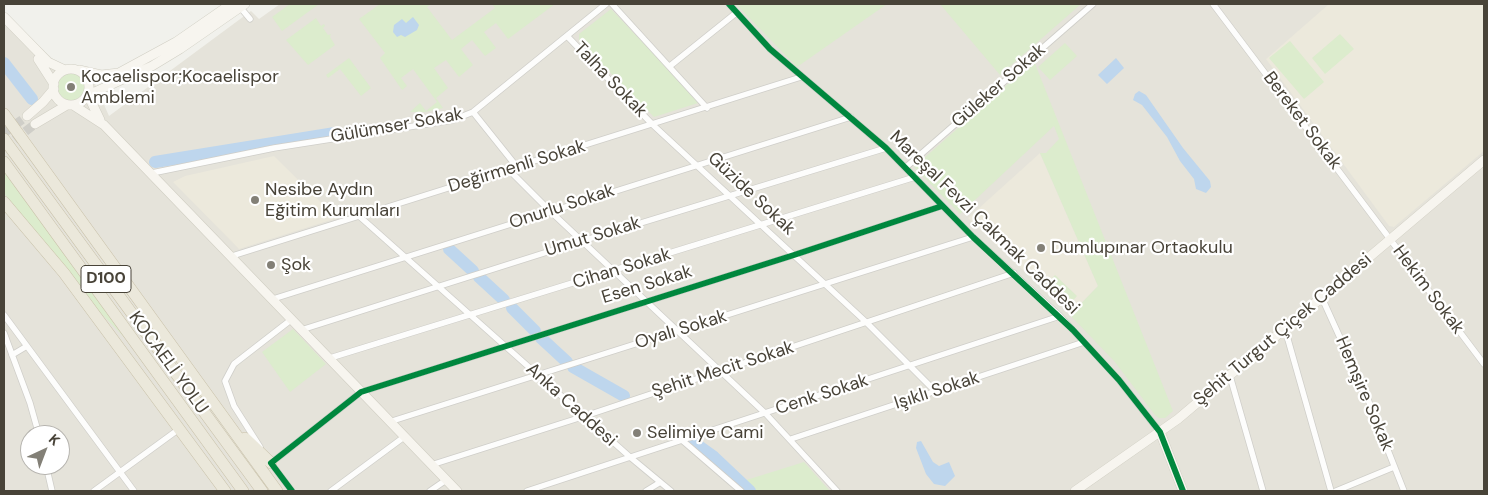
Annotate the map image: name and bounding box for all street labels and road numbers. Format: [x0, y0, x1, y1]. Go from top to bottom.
street label: Talha Sokak [569, 38, 651, 122]
street label: Güleker Sokak [948, 39, 1050, 133]
street label: Bereket Sokak [1258, 68, 1346, 174]
street label: Gülümser Sokak [329, 104, 465, 148]
street label: Mareşal Fevzi Çakmak Caddesi [885, 127, 1083, 319]
street label: Değirmenli Sokak [446, 136, 588, 198]
street label: Güzide Sokak [703, 148, 799, 240]
street label: Onurlu Sokak [507, 180, 617, 234]
street label: Umut Sokak [543, 212, 643, 262]
street label: Hekim Sokak [1388, 241, 1468, 339]
street label: Cihan Sokak [570, 244, 674, 294]
street label: Şehit Turgut Çiçek Caddesi [1190, 249, 1376, 411]
street label: Esen Sokak [599, 261, 695, 309]
road number: D100 [81, 266, 131, 292]
street label: Oyalı Sokak [632, 306, 730, 354]
street label: KOCAELİ YOLU [124, 308, 212, 418]
street label: Hemşire Sokak [1330, 334, 1398, 454]
street label: Şehit Mecit Sokak [649, 337, 797, 403]
street label: Anka Caddesi [521, 359, 621, 451]
street label: Işıklı Sokak [892, 367, 982, 415]
street label: Cenk Sokak [773, 370, 871, 420]

